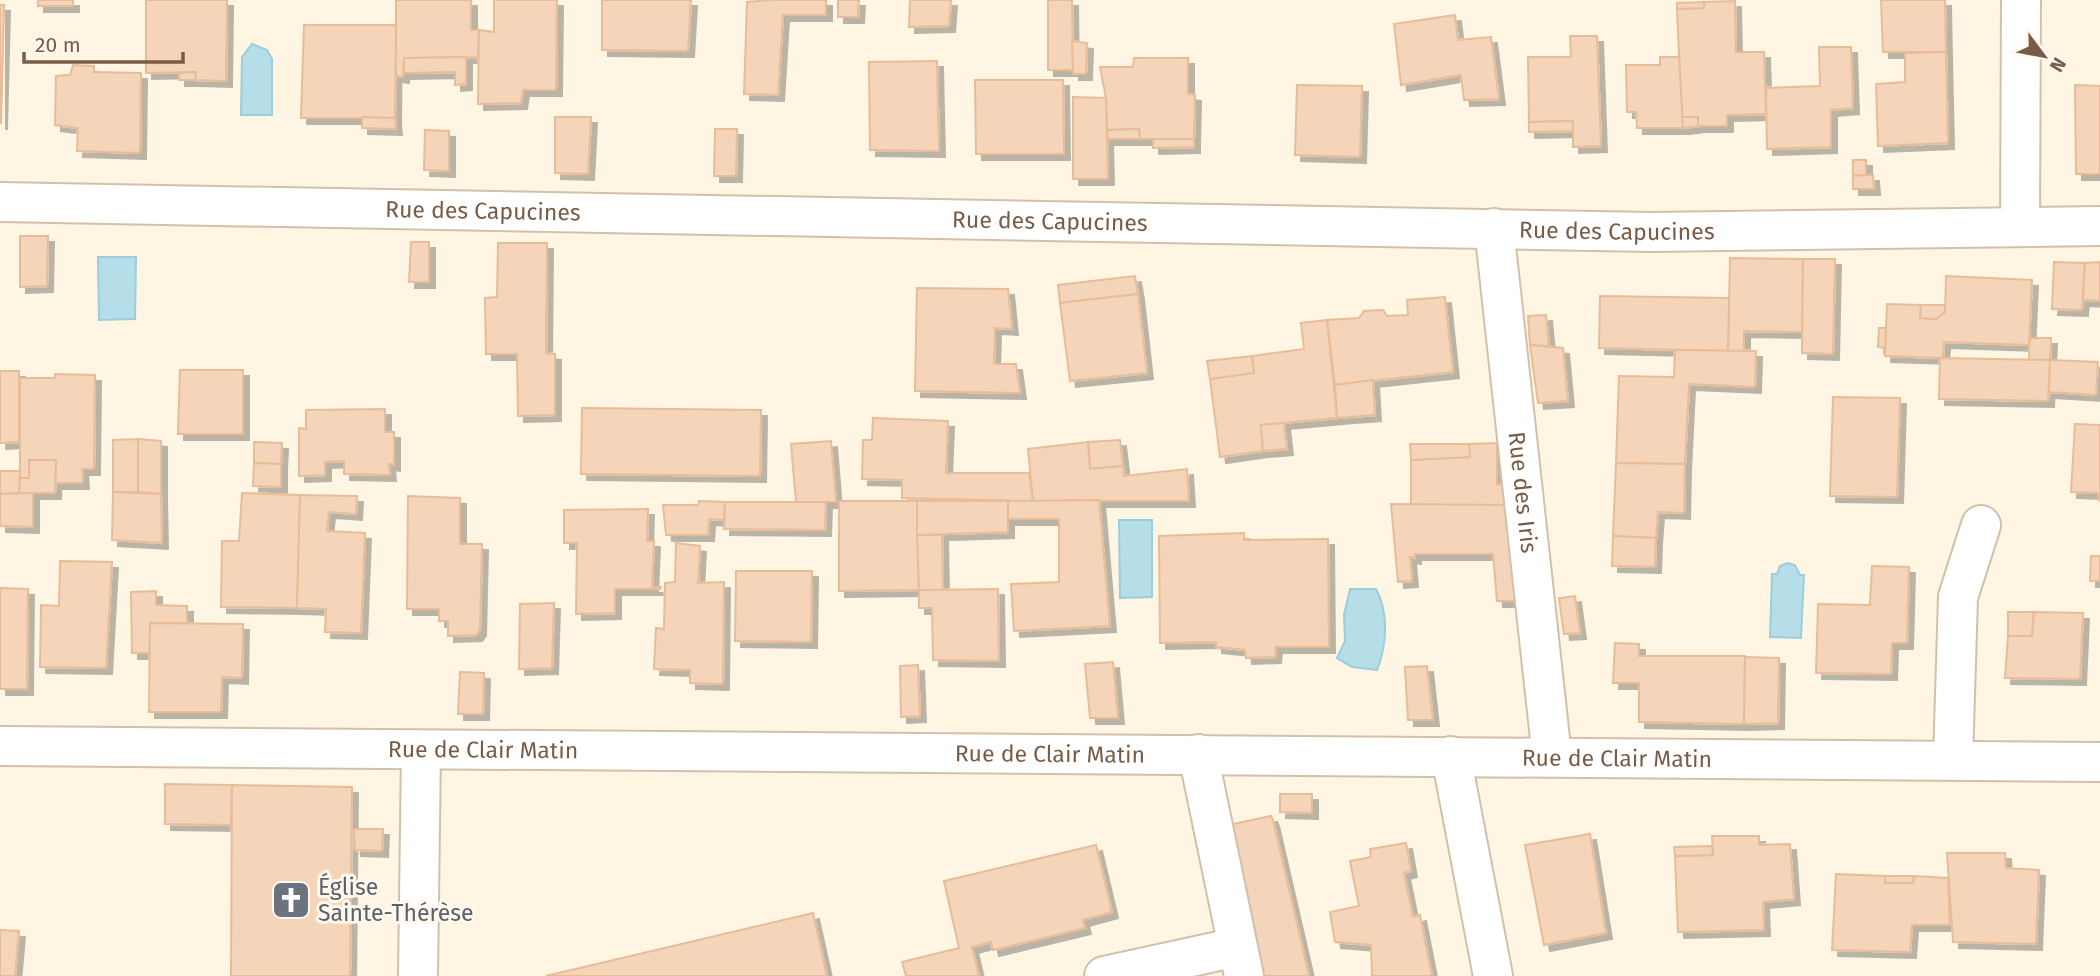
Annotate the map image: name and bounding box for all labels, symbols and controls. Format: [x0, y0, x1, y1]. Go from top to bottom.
scale bar [24, 21, 184, 65]
north arrow [2009, 21, 2079, 91]
text: 20 m [35, 32, 81, 58]
text: N [2045, 53, 2071, 76]
street label: Rue des Capucines [385, 195, 581, 227]
street label: Rue des Capucines [952, 205, 1148, 237]
street label: Rue des Capucines [1519, 216, 1715, 246]
street label: Rue des Iris [1502, 430, 1544, 555]
street label: Rue de Clair Matin [388, 735, 578, 764]
street label: Rue de Clair Matin [955, 739, 1145, 769]
street label: Rue de Clair Matin [1522, 744, 1712, 773]
place label: Église Sainte-Thérèse [318, 872, 474, 927]
church icon: Église Sainte-Thérèse [270, 879, 312, 921]

